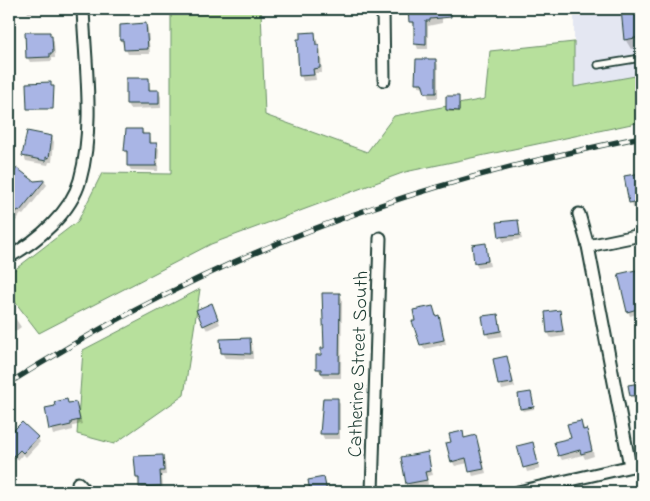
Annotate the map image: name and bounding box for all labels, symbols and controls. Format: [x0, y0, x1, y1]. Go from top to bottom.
street label: Catherine Street South [342, 270, 377, 458]

